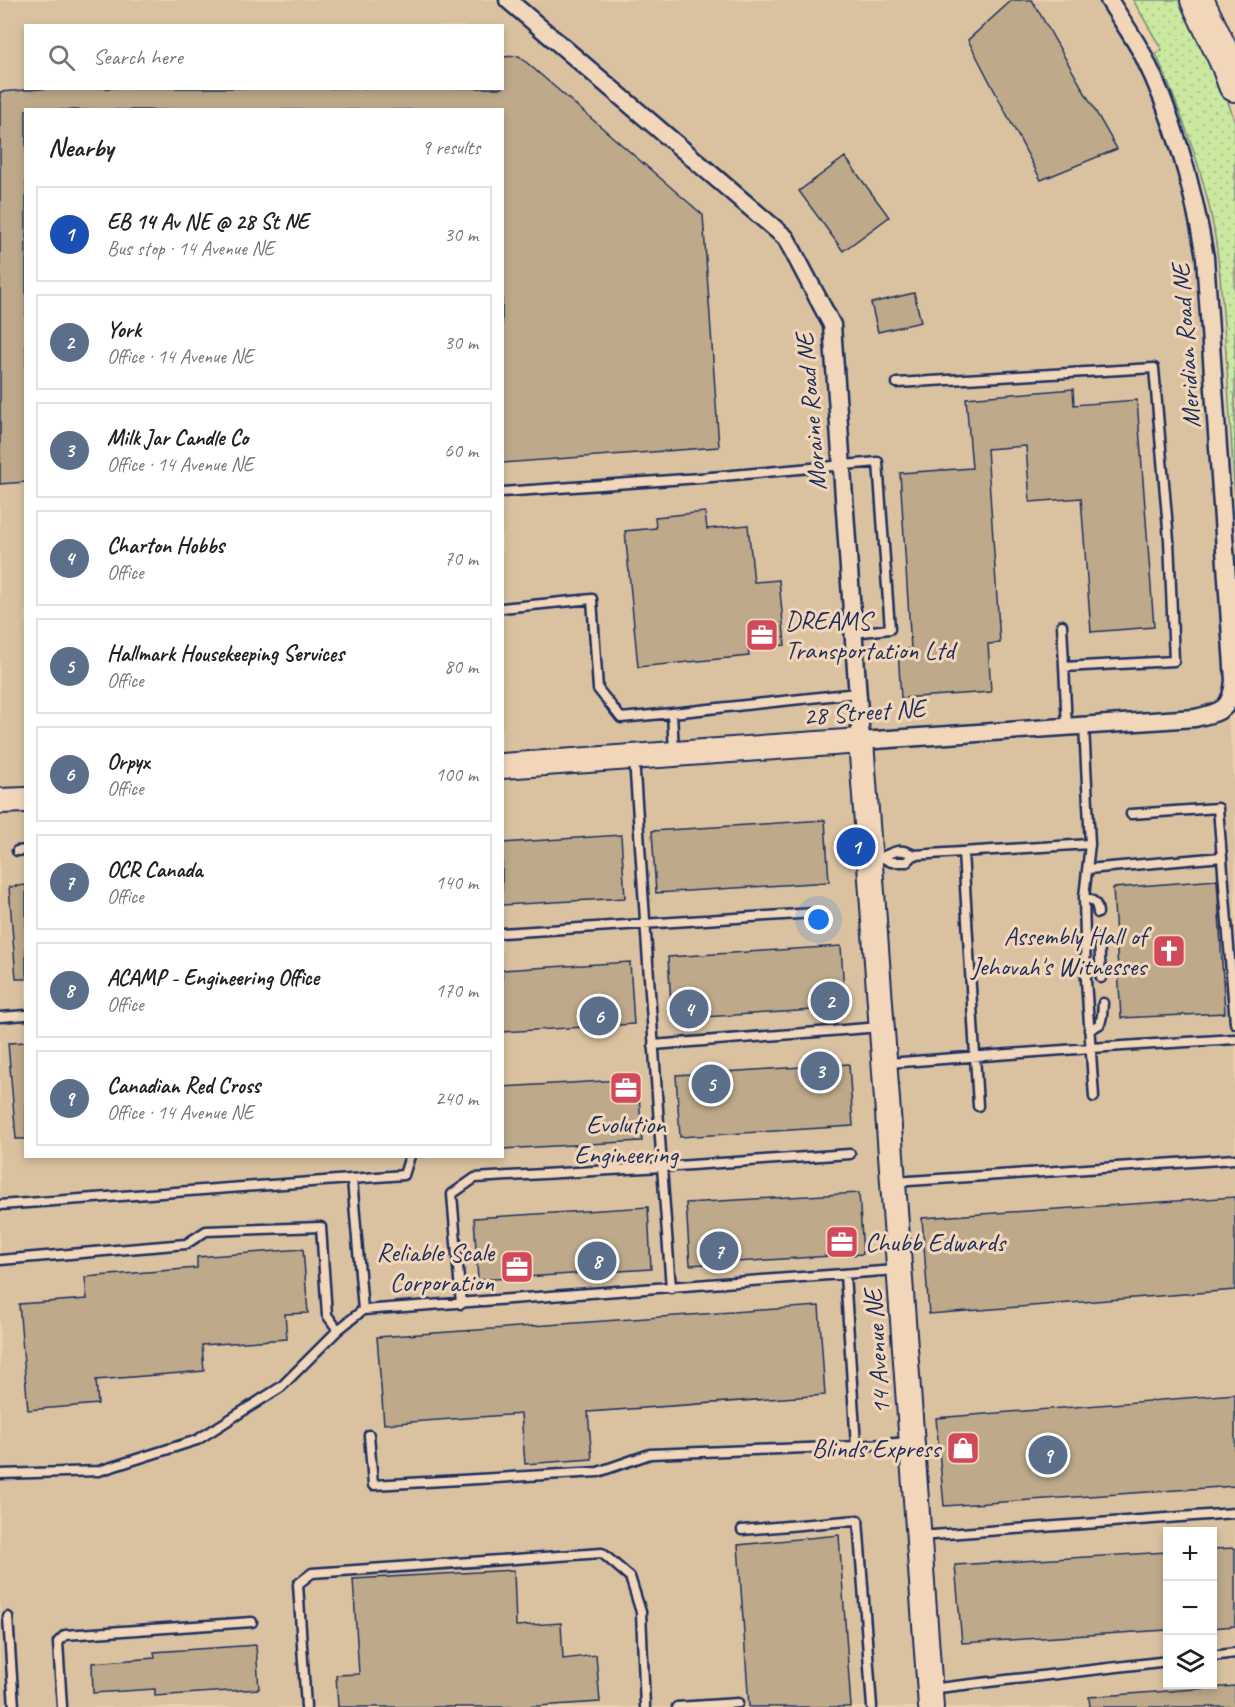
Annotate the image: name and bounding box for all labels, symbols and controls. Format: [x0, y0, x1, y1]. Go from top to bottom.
search box [24, 24, 504, 90]
icon: search [45, 41, 78, 74]
text: Search here [93, 43, 183, 71]
text: Nearby [48, 131, 113, 164]
text: 9 results [421, 135, 480, 160]
text: EB 14 Av NE @ 28 St NE [107, 208, 309, 236]
text: 1 [65, 222, 74, 247]
text: 30 m [444, 222, 478, 247]
text: Bus stop · 14 Avenue NE [107, 236, 274, 261]
street label: Meridian Road NE [1164, 260, 1208, 429]
text: York [107, 316, 141, 344]
street label: Moraine Road NE [787, 329, 834, 492]
text: 2 [65, 330, 74, 355]
text: 30 m [444, 330, 478, 355]
text: Office · 14 Avenue NE [107, 344, 253, 369]
text: Milk Jar Candle Co [107, 424, 248, 452]
text: 3 [65, 438, 74, 463]
text: 60 m [444, 438, 478, 463]
text: Office · 14 Avenue NE [107, 452, 253, 477]
text: Charton Hobbs [107, 532, 224, 560]
text: 4 [65, 546, 74, 571]
text: 70 m [444, 546, 478, 571]
text: Office [107, 560, 144, 585]
place label: DREAMS Transportation Ltd [785, 604, 958, 667]
office icon: DREAMS Transportation Ltd [744, 617, 780, 653]
text: Hallmark Housekeeping Services [107, 640, 344, 668]
text: 5 [65, 654, 74, 679]
text: 80 m [444, 654, 478, 679]
text: Office [107, 668, 144, 693]
street label: 28 Street NE [802, 691, 929, 733]
text: Orpyx [107, 748, 149, 776]
text: 6 [65, 762, 74, 787]
text: 100 m [435, 762, 478, 787]
text: Office [107, 776, 144, 801]
pin: 1 [836, 824, 876, 870]
text: OCR Canada [107, 856, 202, 884]
text: 7 [65, 870, 74, 895]
text: 140 m [435, 870, 478, 895]
text: Office [107, 884, 144, 909]
your location [804, 905, 833, 934]
place label: Assembly Hall of Jehovah's Witnesses [969, 920, 1152, 983]
church icon: Assembly Hall of Jehovah's Witnesses [1151, 933, 1187, 969]
text: ACAMP - Engineering Office [107, 964, 319, 992]
text: 8 [65, 978, 74, 1003]
text: 170 m [435, 978, 478, 1003]
pin: 2 [810, 978, 850, 1024]
pin: 4 [670, 986, 708, 1032]
text: Office [107, 992, 144, 1017]
pin: 6 [580, 994, 618, 1038]
pin: 3 [800, 1048, 840, 1094]
pin: 5 [692, 1062, 730, 1106]
office icon: Evolution Engineering [608, 1070, 644, 1106]
text: Canadian Red Cross [107, 1072, 260, 1100]
text: 9 [65, 1086, 74, 1111]
text: 240 m [435, 1086, 478, 1111]
text: Office · 14 Avenue NE [107, 1100, 253, 1125]
place label: Evolution Engineering [574, 1108, 679, 1171]
office icon: Chubb Edwards [824, 1224, 860, 1260]
place label: Chubb Edwards [865, 1226, 1007, 1259]
pin: 7 [700, 1228, 738, 1274]
place label: Reliable Scale Corporation [377, 1236, 496, 1299]
pin: 8 [578, 1238, 616, 1284]
office icon: Reliable Scale Corporation [499, 1249, 535, 1285]
street label: 14 Avenue NE [856, 1285, 898, 1416]
shop icon: Blinds Express [945, 1430, 981, 1466]
place label: Blinds Express [812, 1432, 942, 1465]
pin: 9 [1028, 1432, 1068, 1478]
map controls [1163, 1527, 1217, 1689]
button: + [1163, 1527, 1217, 1581]
button: − [1163, 1581, 1217, 1635]
button: layers [1163, 1635, 1217, 1689]

